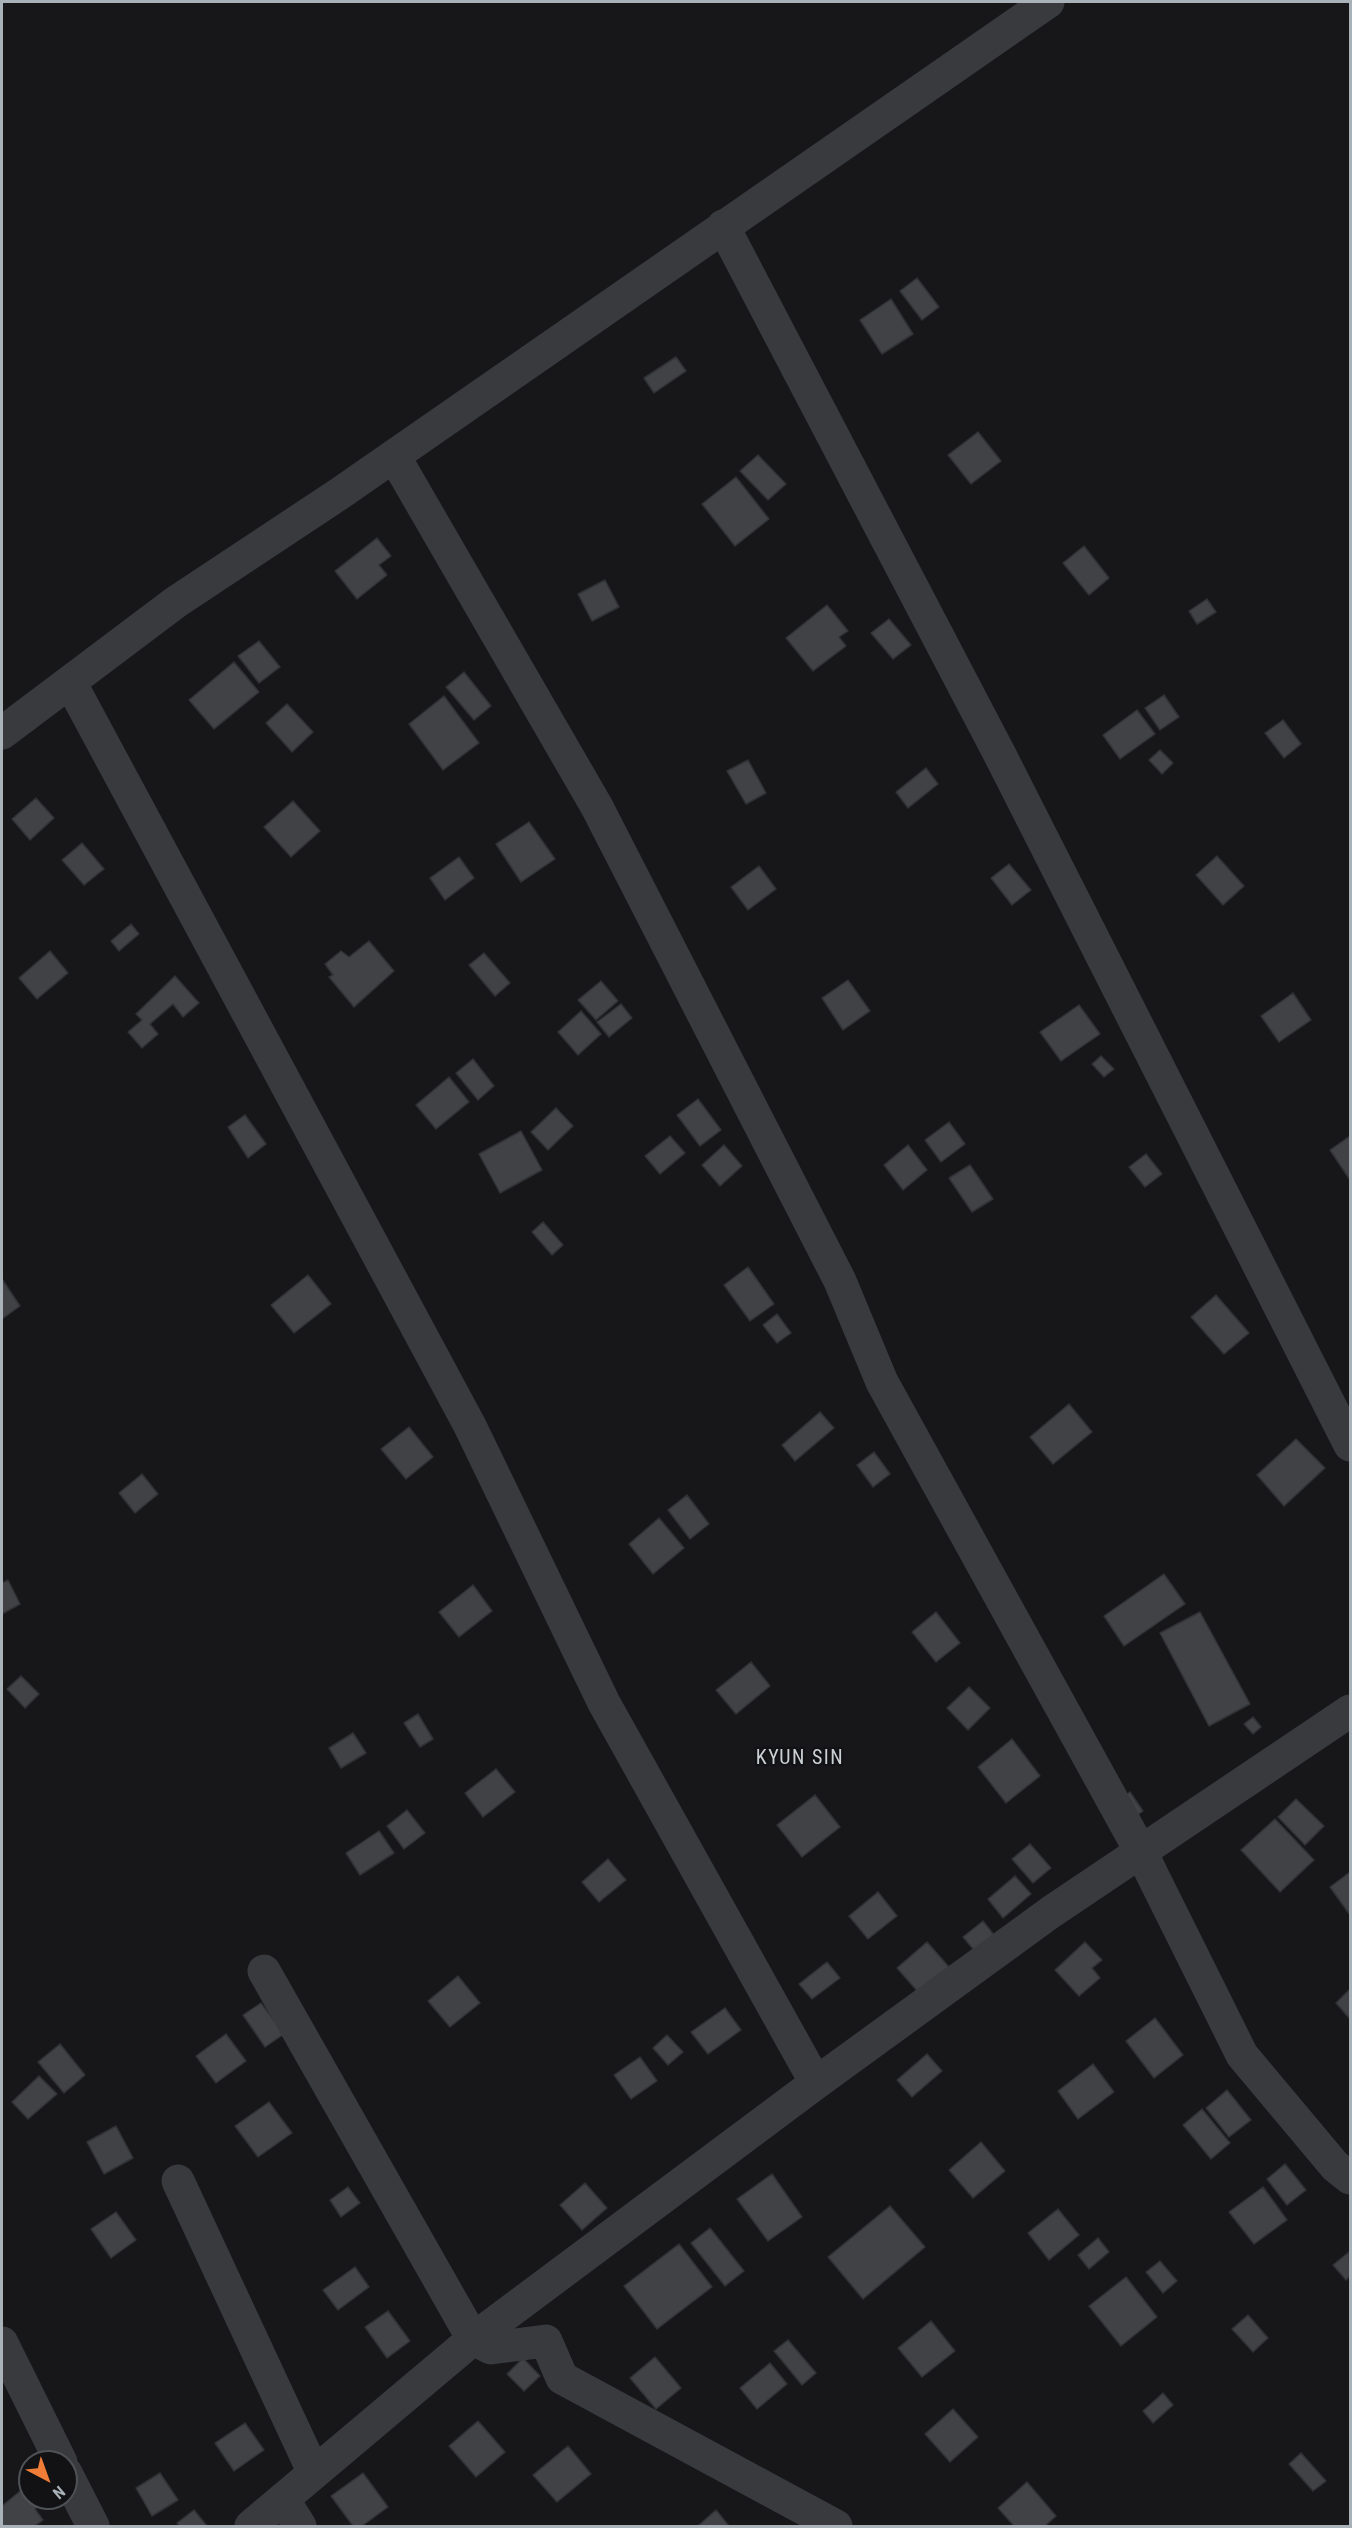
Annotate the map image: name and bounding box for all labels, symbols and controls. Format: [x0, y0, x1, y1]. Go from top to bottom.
district label: KYUN SIN [756, 1747, 844, 1771]
north arrow [18, 2450, 78, 2510]
text: N [49, 2482, 69, 2503]

